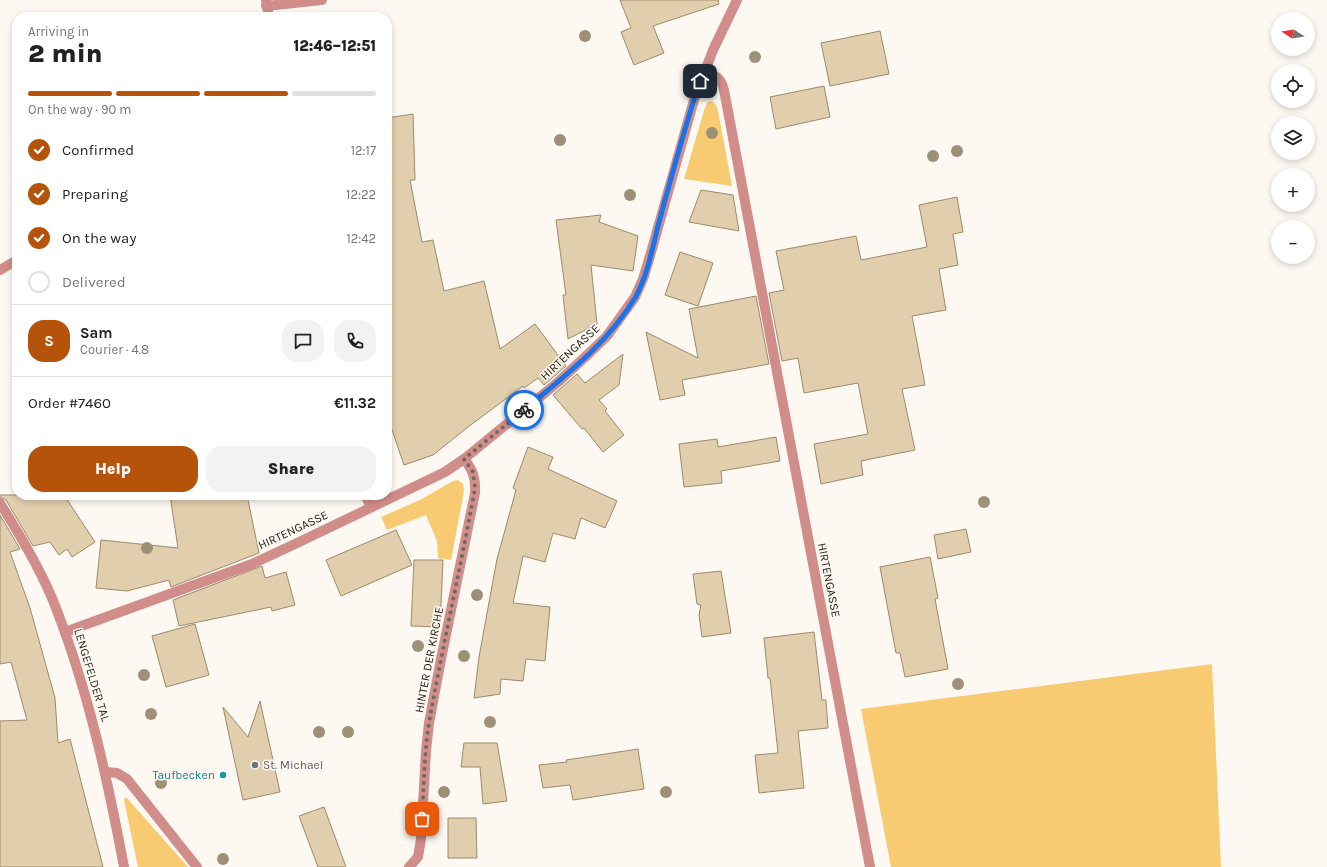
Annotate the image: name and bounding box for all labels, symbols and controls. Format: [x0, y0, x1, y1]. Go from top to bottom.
north arrow [1271, 12, 1315, 56]
map controls [1271, 12, 1315, 264]
text: Arriving in [28, 24, 89, 39]
text: 12:46–12:51 [294, 37, 376, 55]
text: 2 min [28, 38, 103, 69]
pin [683, 64, 717, 98]
button: locate [1271, 64, 1315, 108]
icon: home [689, 70, 711, 92]
text: On the way · 90 m [28, 102, 131, 117]
button: layers [1271, 116, 1315, 160]
icon: check [28, 139, 50, 161]
text: Confirmed [62, 141, 134, 159]
text: 12:17 [351, 143, 376, 158]
button: + [1271, 168, 1315, 212]
icon: check [28, 183, 50, 205]
text: Preparing [62, 185, 128, 203]
text: 12:22 [346, 187, 376, 202]
button: − [1271, 220, 1315, 264]
icon: check [28, 227, 50, 249]
text: On the way [62, 229, 136, 247]
text: 12:42 [346, 231, 376, 246]
text: Delivered [62, 273, 126, 291]
button: chat [282, 320, 324, 362]
button: phone [334, 320, 376, 362]
street label: HIRTENGASSE [538, 321, 602, 383]
text: Sam [80, 324, 113, 342]
text: S [44, 332, 54, 350]
text: Courier · 4.8 [80, 342, 149, 357]
courier [504, 390, 544, 430]
text: Order #7460 [28, 394, 111, 412]
text: €11.32 [334, 394, 376, 412]
icon: bike [513, 399, 535, 421]
button: Help [28, 446, 198, 492]
button: Share [206, 446, 376, 492]
street label: HIRTENGASSE [256, 508, 330, 552]
street label: HIRTENGASSE [815, 542, 843, 618]
street label: HINTER DER KIRCHE [412, 606, 446, 714]
street label: LENGEFELDER TAL [71, 627, 113, 724]
place label: St. Michael [263, 758, 323, 772]
marker: St. Michael [250, 760, 260, 770]
place label: Taufbecken [152, 768, 215, 782]
marker: Taufbecken [218, 770, 228, 780]
pin [405, 802, 439, 836]
icon: bag [411, 808, 433, 830]

